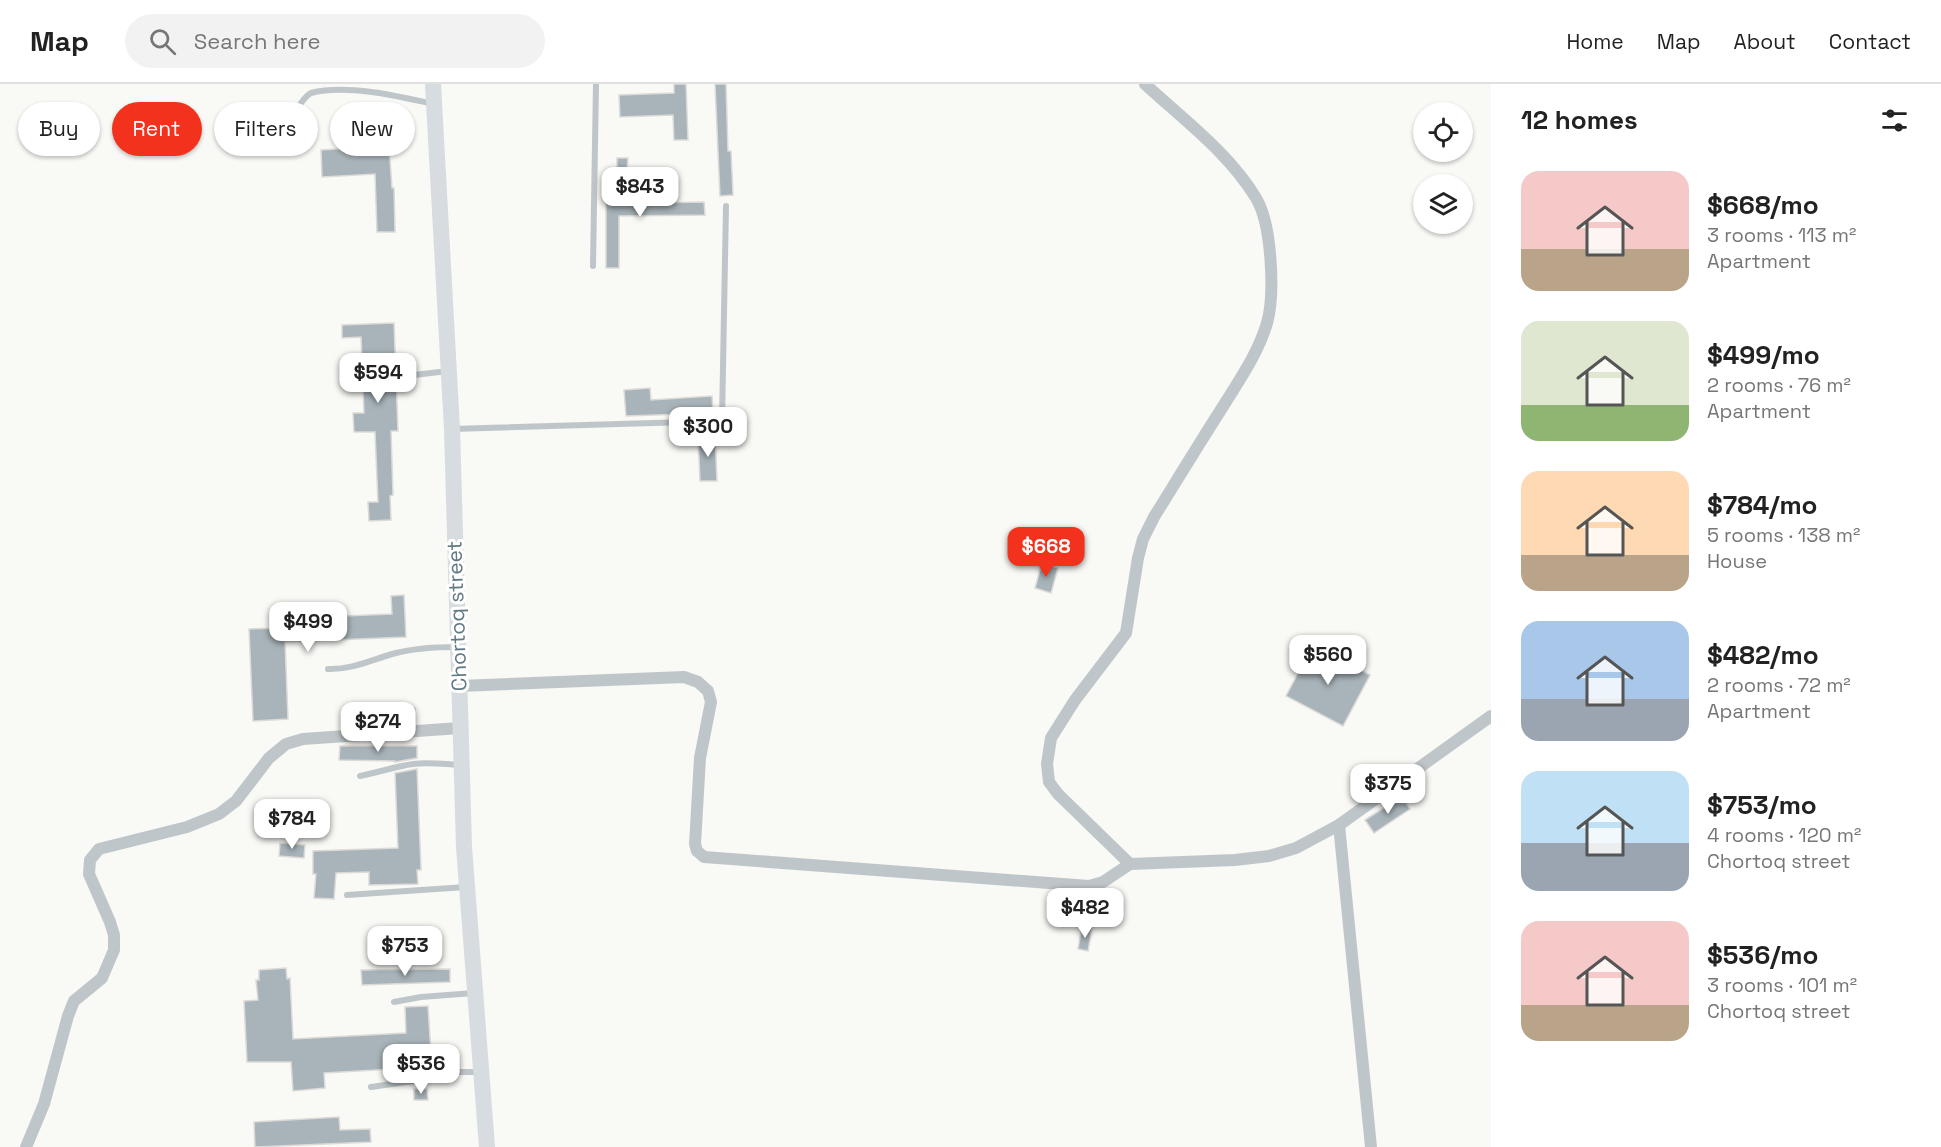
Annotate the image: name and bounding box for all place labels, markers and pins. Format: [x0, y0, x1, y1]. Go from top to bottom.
pin: $843 [604, 167, 676, 218]
pin: $594 [342, 353, 414, 404]
pin: $300 [672, 407, 744, 458]
pin: $668 [1010, 527, 1082, 578]
pin: $499 [272, 602, 344, 653]
pin: $560 [1292, 635, 1364, 686]
pin: $274 [342, 702, 414, 753]
pin: $375 [1352, 764, 1424, 815]
pin: $784 [256, 799, 328, 850]
pin: $482 [1049, 888, 1121, 939]
pin: $753 [369, 926, 441, 977]
pin: $536 [385, 1044, 457, 1095]

